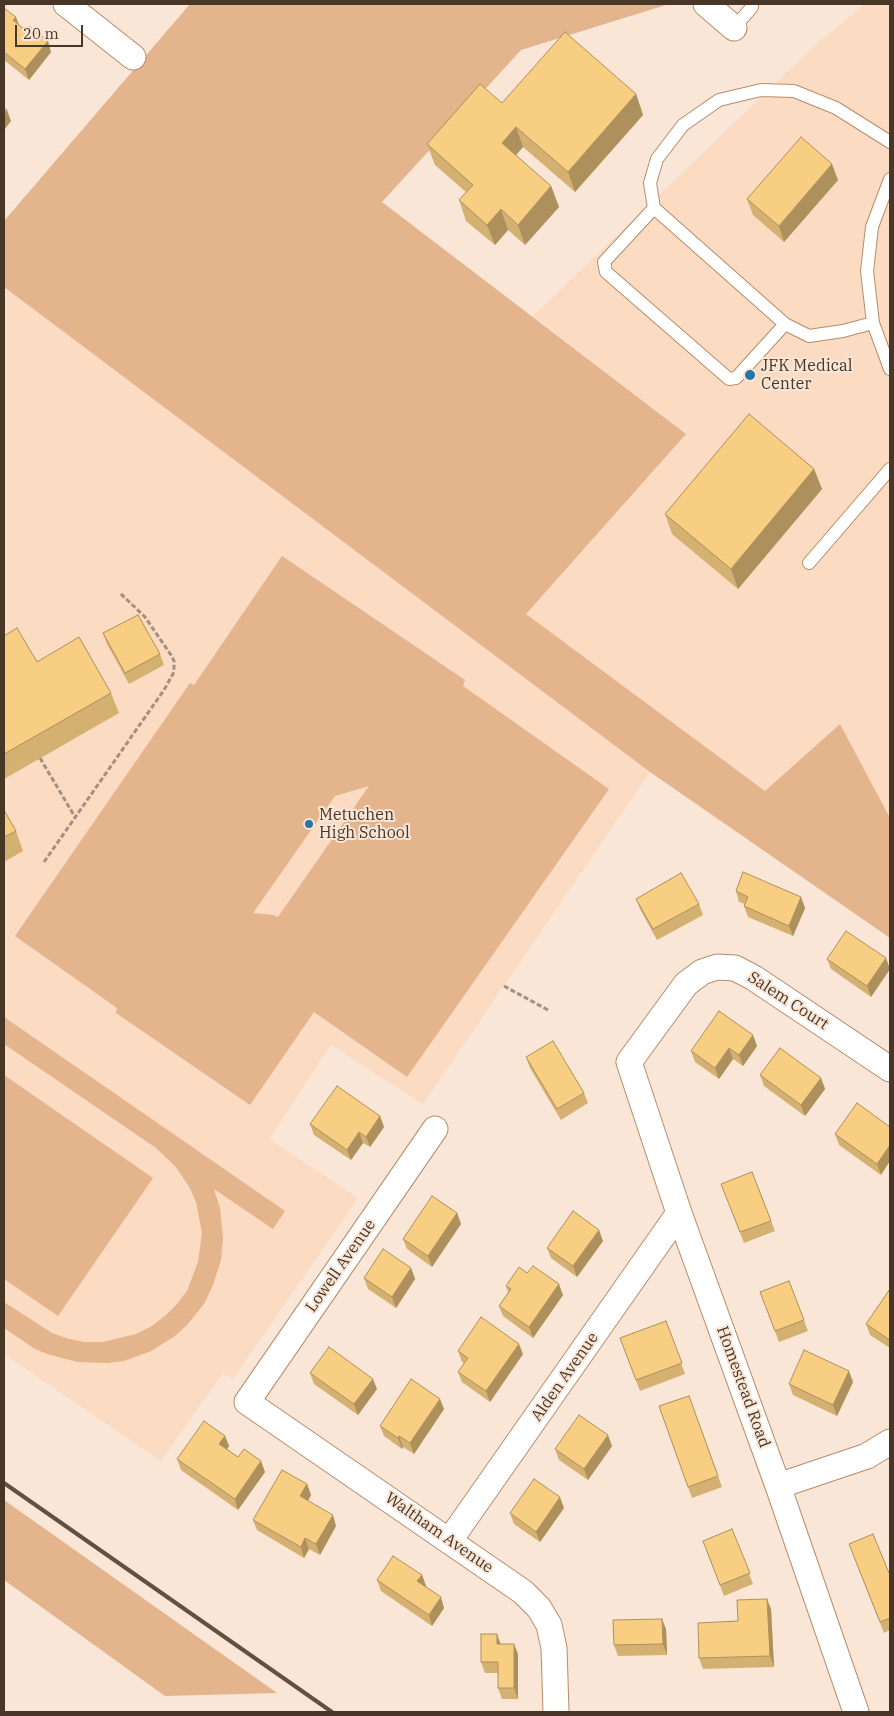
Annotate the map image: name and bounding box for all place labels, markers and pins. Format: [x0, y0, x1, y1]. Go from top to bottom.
place label: JFK Medical Center [761, 356, 853, 394]
marker: JFK Medical Center [743, 368, 757, 382]
place label: Metuchen High School [319, 805, 410, 843]
marker: Metuchen High School [303, 818, 315, 830]

